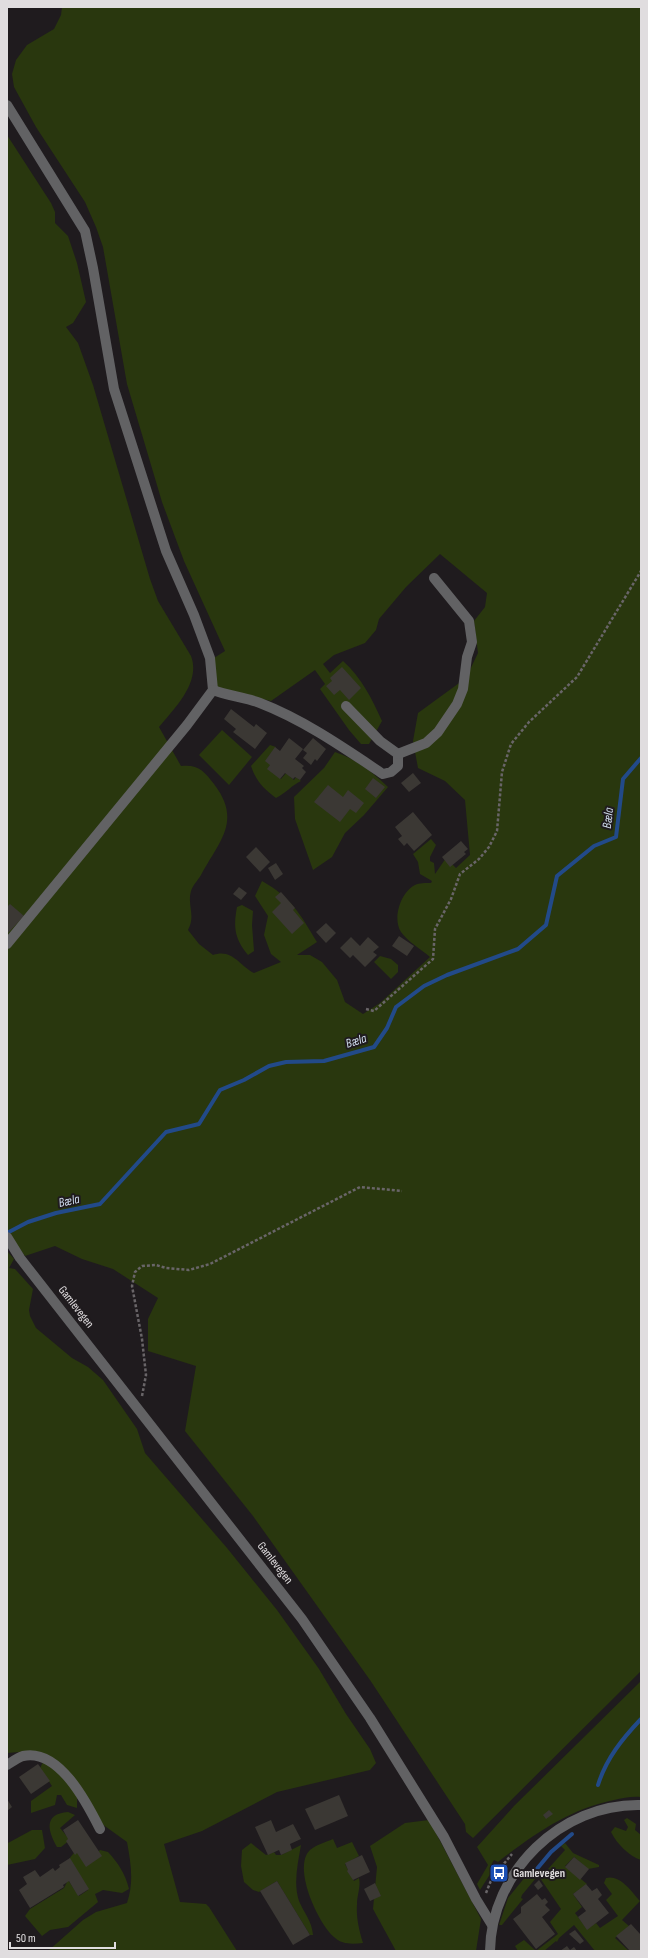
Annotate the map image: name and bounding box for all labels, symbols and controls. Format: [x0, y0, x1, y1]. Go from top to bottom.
water label: Bæla [599, 806, 617, 829]
water label: Bæla [344, 1030, 369, 1052]
water label: Bæla [57, 1191, 82, 1211]
street label: Gamlevegen [55, 1283, 97, 1331]
street label: Gamlevegen [254, 1539, 296, 1587]
bus stop icon: Gamlevegen [488, 1862, 510, 1884]
place label: Gamlevegen [513, 1866, 565, 1881]
scale bar [10, 1924, 115, 1950]
text: 50 m [16, 1931, 36, 1946]

